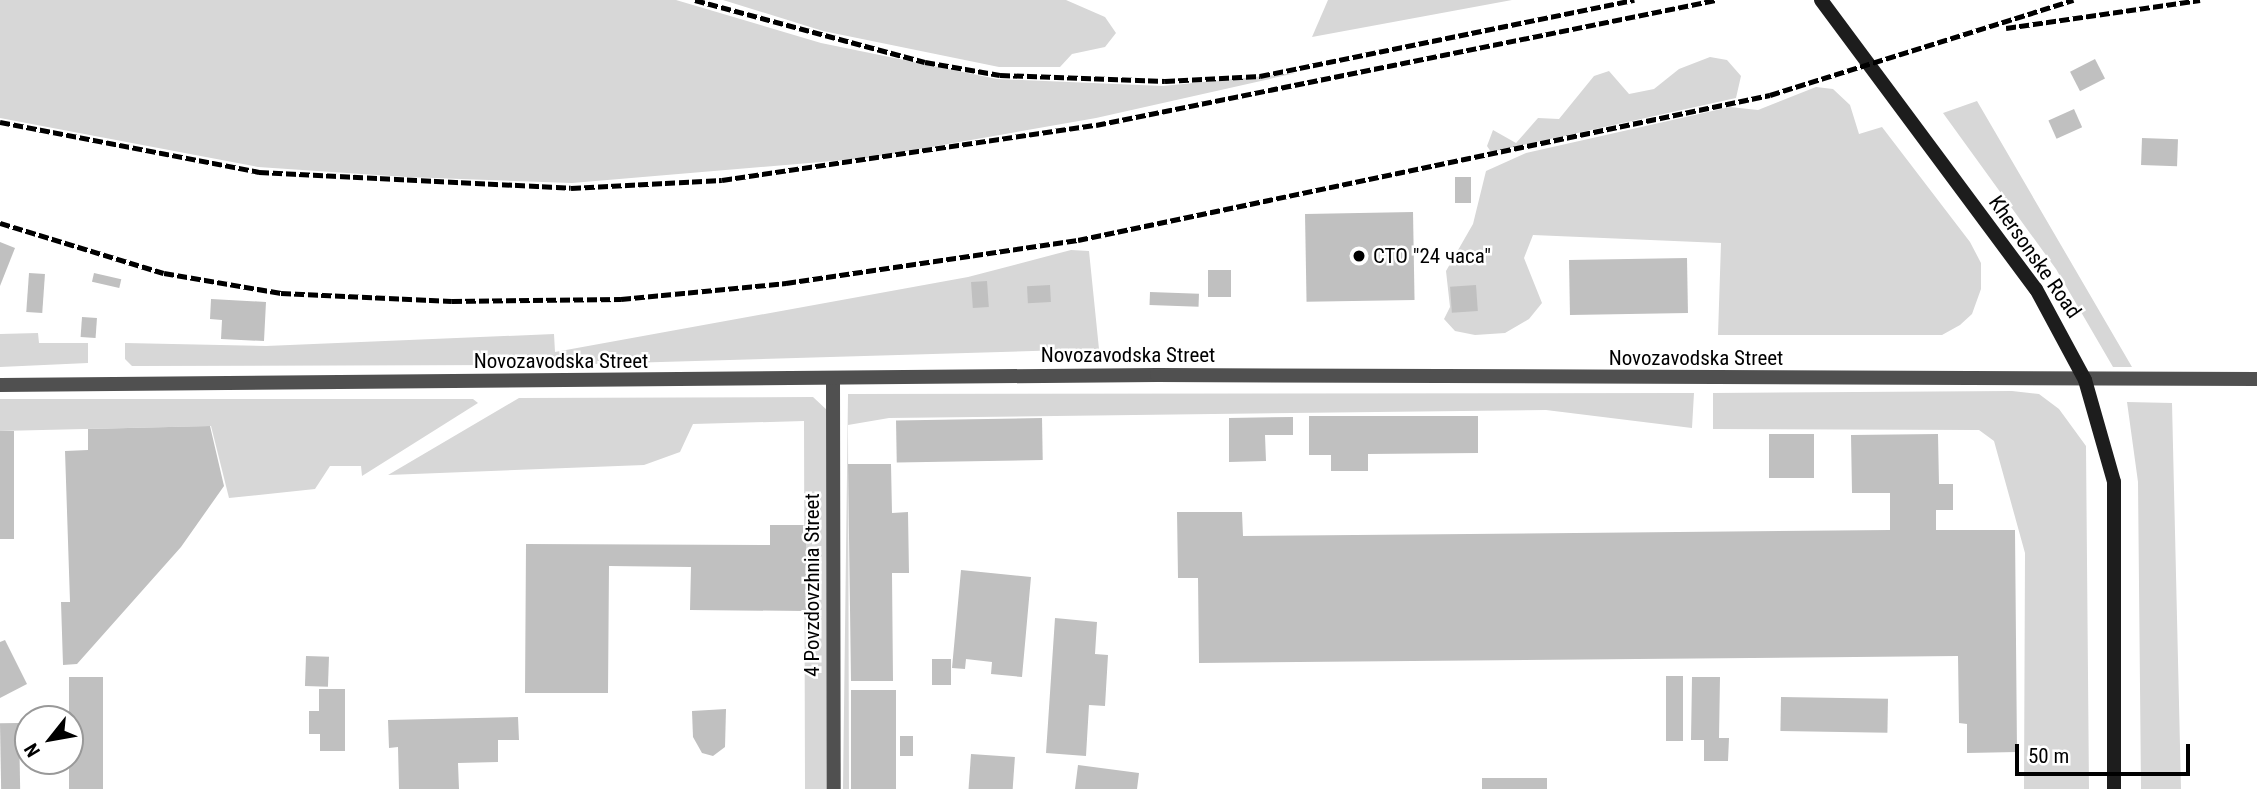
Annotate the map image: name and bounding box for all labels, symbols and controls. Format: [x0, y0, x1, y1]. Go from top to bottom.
street label: Khersonske Road [1983, 191, 2087, 323]
place label: СТО "24 часа" [1373, 243, 1491, 269]
marker: СТО "24 часа" [1351, 248, 1367, 264]
street label: Novozavodska Street [1041, 342, 1215, 368]
street label: Novozavodska Street [1609, 345, 1783, 371]
street label: Novozavodska Street [474, 348, 648, 374]
street label: 4 Povzdovzhnia Street [799, 493, 825, 677]
north arrow [14, 705, 84, 775]
scale bar [2019, 730, 2194, 774]
text: N [19, 739, 45, 761]
text: 50 m [2028, 744, 2069, 768]

